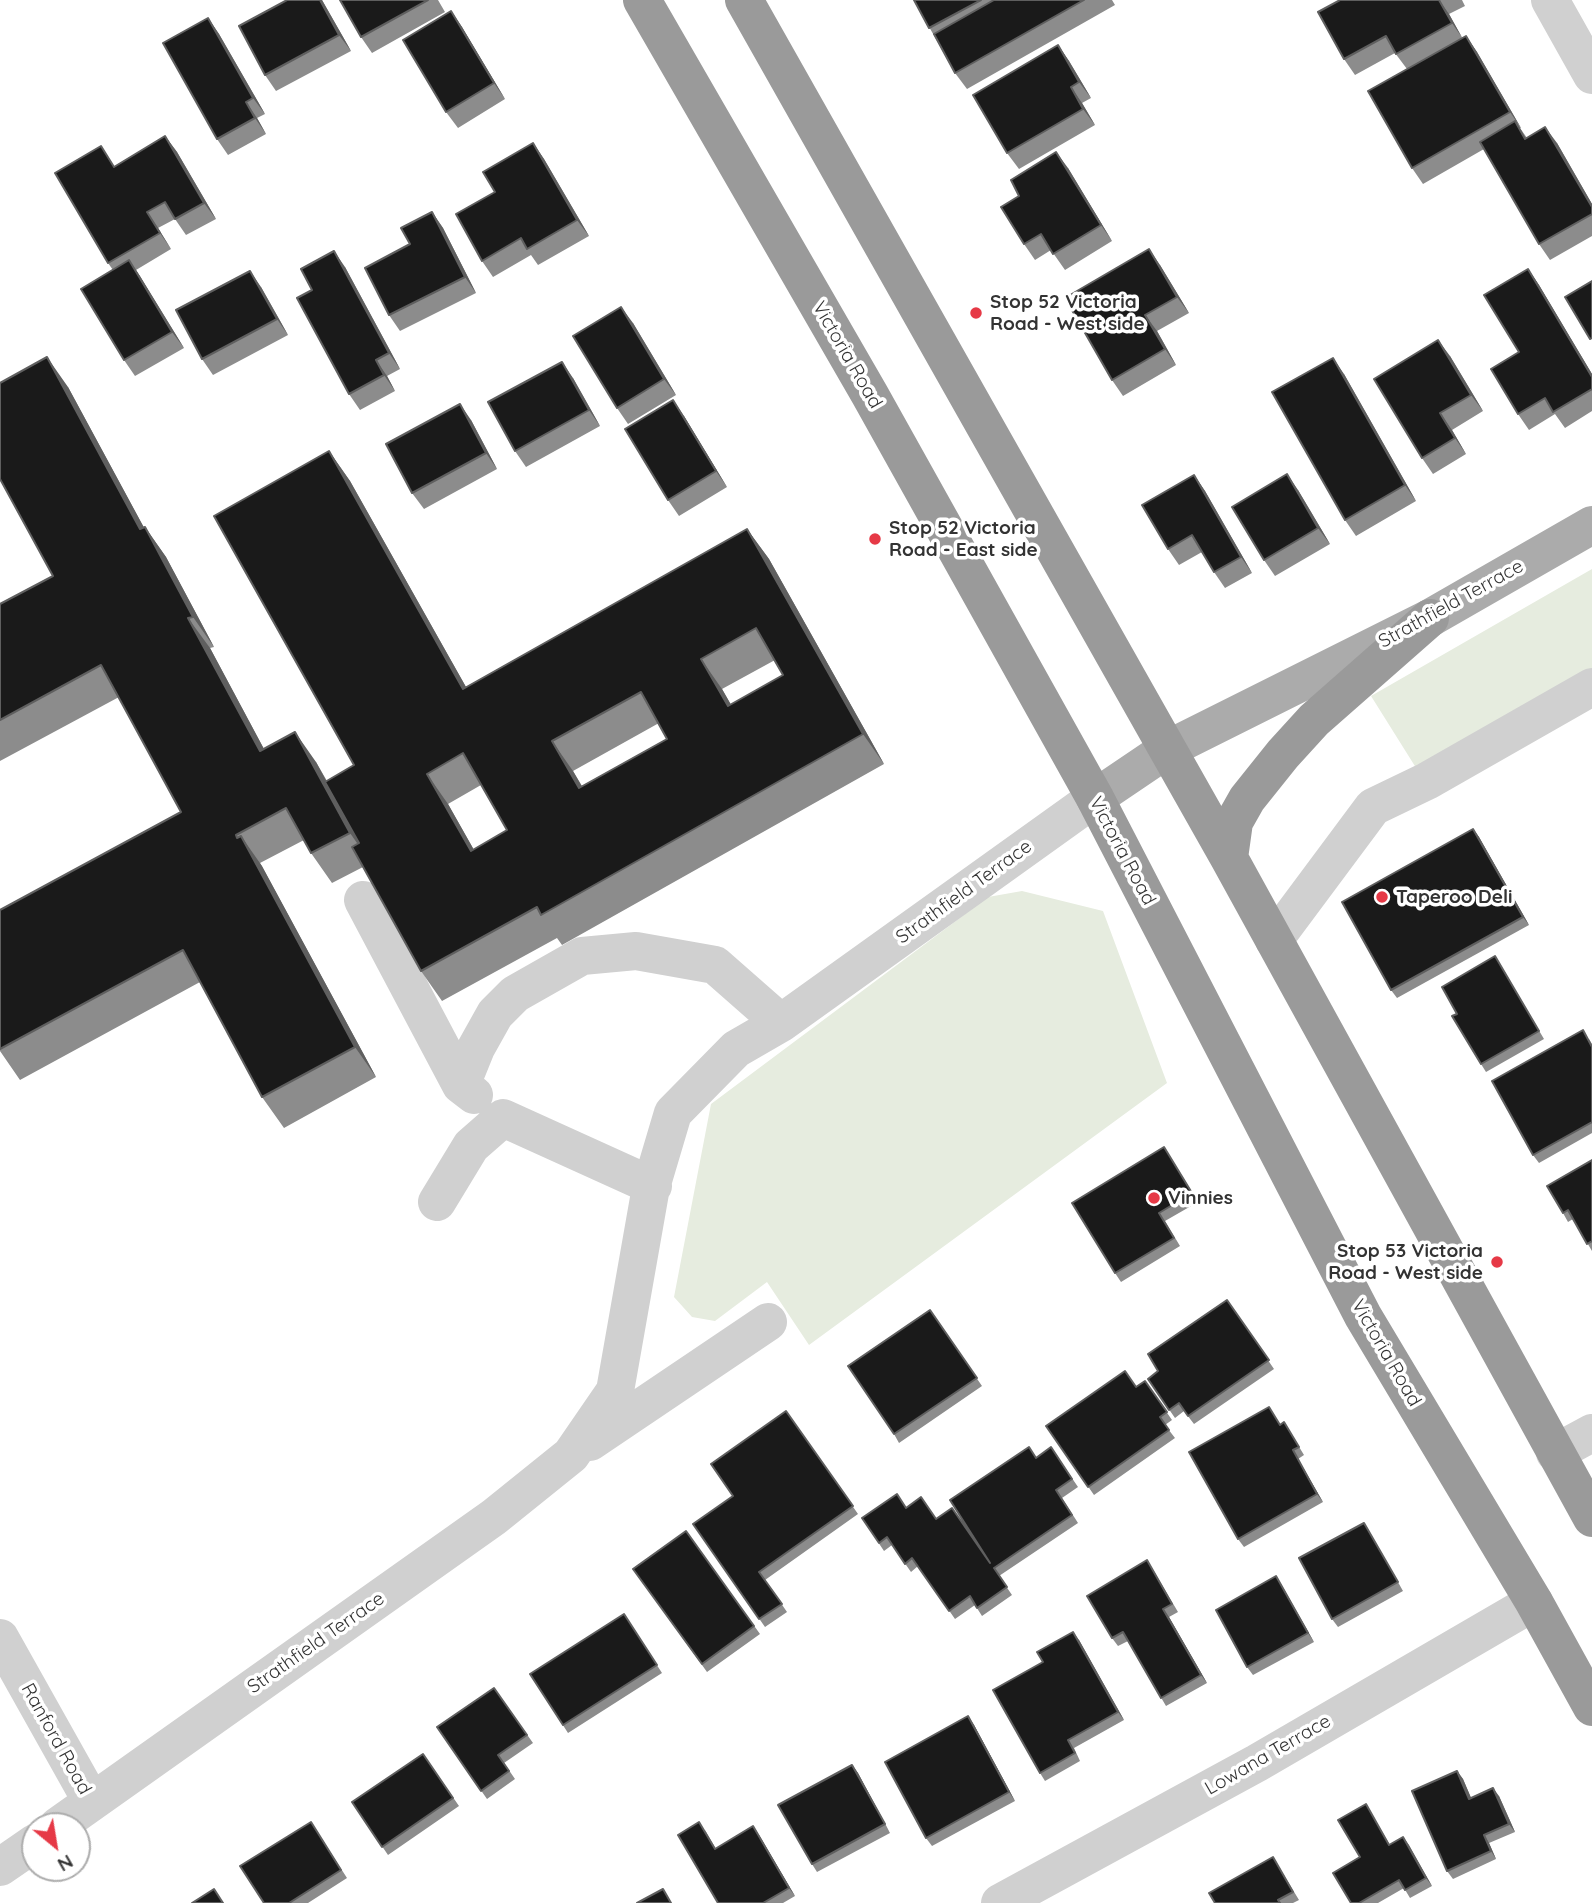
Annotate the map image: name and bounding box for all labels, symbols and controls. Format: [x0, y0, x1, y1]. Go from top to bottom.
place label: Stop 52 Victoria Road - West side [990, 291, 1145, 335]
street label: Victoria Road [807, 298, 887, 412]
marker: Stop 52 Victoria Road - West side [968, 305, 984, 321]
place label: Stop 52 Victoria Road - East side [889, 517, 1038, 561]
marker: Stop 52 Victoria Road - East side [867, 531, 883, 547]
street label: Strathfield Terrace [1375, 555, 1527, 653]
street label: Victoria Road [1084, 793, 1160, 909]
street label: Strathfield Terrace [892, 835, 1036, 949]
place label: Taperoo Deli [1396, 886, 1512, 908]
marker: Taperoo Deli [1374, 889, 1390, 905]
place label: Vinnies [1168, 1187, 1233, 1209]
marker: Vinnies [1146, 1190, 1162, 1206]
place label: Stop 53 Victoria Road - West side [1328, 1240, 1483, 1284]
marker: Stop 53 Victoria Road - West side [1489, 1254, 1505, 1270]
street label: Victoria Road [1346, 1296, 1426, 1410]
street label: Strathfield Terrace [243, 1587, 389, 1699]
street label: Ranford Road [16, 1679, 96, 1799]
street label: Lowana Terrace [1201, 1710, 1335, 1800]
north arrow [21, 1812, 91, 1882]
text: N [53, 1850, 78, 1877]

